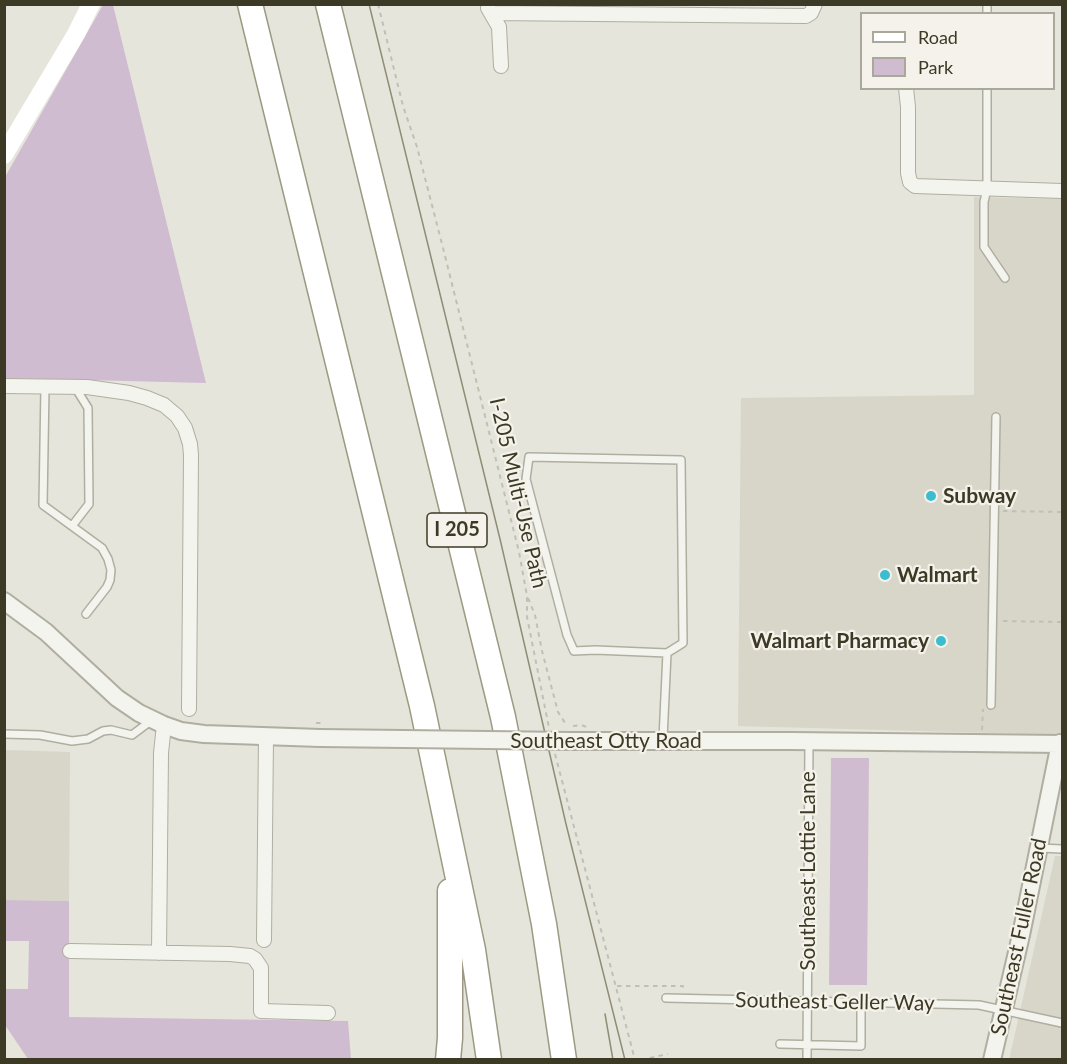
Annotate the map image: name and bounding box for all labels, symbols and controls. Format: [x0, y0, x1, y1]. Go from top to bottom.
legend [860, 12, 1055, 90]
text: Road [918, 26, 958, 48]
text: Park [918, 56, 953, 78]
street label: I-205 Multi-Use Path [484, 395, 552, 591]
place label: Subway [943, 483, 1016, 509]
marker: Subway [924, 489, 938, 503]
road number: I 205 [427, 513, 487, 547]
place label: Walmart [897, 562, 978, 588]
marker: Walmart [878, 568, 892, 582]
place label: Walmart Pharmacy [751, 628, 929, 654]
marker: Walmart Pharmacy [934, 634, 948, 648]
street label: Southeast Otty Road [510, 728, 702, 754]
street label: Southeast Lottie Lane [795, 771, 821, 971]
street label: Southeast Fuller Road [986, 836, 1052, 1038]
street label: Southeast Geller Way [735, 988, 935, 1016]

